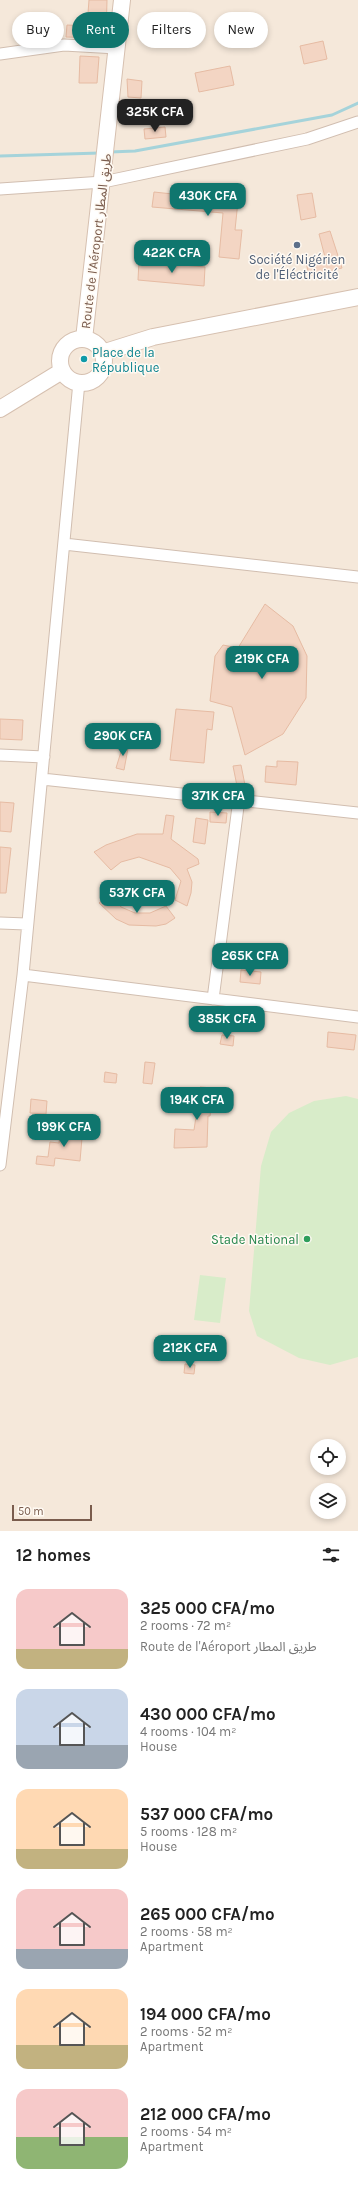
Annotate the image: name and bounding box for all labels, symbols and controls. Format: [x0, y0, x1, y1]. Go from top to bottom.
chip: Buy [12, 12, 64, 48]
chip: Rent [72, 12, 129, 48]
chip: Filters [137, 12, 206, 48]
chip: New [214, 12, 268, 48]
pin: 325K CFA [114, 99, 196, 133]
text: 325K CFA [126, 104, 184, 119]
street label: Route de l'Aéroport طريق المطار [78, 152, 115, 330]
pin: 430K CFA [167, 183, 249, 217]
text: 430K CFA [179, 188, 237, 203]
pin: 422K CFA [131, 240, 213, 274]
marker: Société Nigérien de l'Éléctricité [292, 240, 302, 250]
text: 422K CFA [143, 245, 201, 260]
place label: Société Nigérien de l'Éléctricité [249, 252, 345, 282]
place label: Place de la République [92, 345, 160, 376]
marker: Place de la République [79, 354, 89, 364]
pin: 219K CFA [221, 646, 303, 680]
text: 219K CFA [235, 651, 289, 666]
pin: 290K CFA [82, 723, 164, 757]
text: 290K CFA [94, 728, 152, 743]
pin: 371K CFA [177, 783, 259, 817]
text: 371K CFA [191, 788, 245, 803]
pin: 537K CFA [96, 880, 178, 914]
text: 537K CFA [109, 885, 165, 900]
pin: 265K CFA [209, 943, 291, 977]
text: 265K CFA [221, 948, 279, 963]
pin: 385K CFA [186, 1006, 268, 1040]
text: 385K CFA [198, 1011, 256, 1026]
pin: 194K CFA [156, 1087, 238, 1121]
text: 194K CFA [170, 1092, 224, 1107]
pin: 199K CFA [23, 1114, 105, 1148]
text: 199K CFA [37, 1119, 91, 1134]
place label: Stade National [211, 1232, 299, 1247]
marker: Stade National [302, 1234, 312, 1244]
pin: 212K CFA [149, 1335, 231, 1369]
text: 212K CFA [163, 1340, 217, 1355]
map controls [310, 1439, 346, 1519]
button: locate [310, 1439, 346, 1475]
button: layers [310, 1483, 346, 1519]
scale bar [12, 1503, 92, 1522]
text: 50 m [18, 1505, 44, 1518]
icon: filters [320, 1544, 342, 1566]
text: 12 homes [16, 1545, 91, 1565]
text: 325 000 CFA/mo [140, 1598, 275, 1618]
icon: home [48, 1605, 96, 1653]
text: 2 rooms · 72 m² [140, 1618, 231, 1633]
text: Route de l'Aéroport طريق المطار [140, 1639, 317, 1654]
text: 430 000 CFA/mo [140, 1704, 276, 1724]
icon: home [48, 1705, 96, 1753]
text: 4 rooms · 104 m² [140, 1724, 236, 1739]
text: House [140, 1739, 177, 1754]
text: 537 000 CFA/mo [140, 1804, 273, 1824]
icon: home [48, 1805, 96, 1853]
text: 5 rooms · 128 m² [140, 1824, 237, 1839]
text: House [140, 1839, 177, 1854]
text: 265 000 CFA/mo [140, 1904, 275, 1924]
icon: home [48, 1905, 96, 1953]
text: 2 rooms · 58 m² [140, 1924, 233, 1939]
text: Apartment [140, 1939, 203, 1954]
text: 194 000 CFA/mo [140, 2004, 271, 2024]
icon: home [48, 2005, 96, 2053]
text: 2 rooms · 52 m² [140, 2024, 232, 2039]
text: Apartment [140, 2039, 203, 2054]
text: 212 000 CFA/mo [140, 2104, 271, 2124]
icon: home [48, 2105, 96, 2153]
text: 2 rooms · 54 m² [140, 2124, 232, 2139]
text: Apartment [140, 2139, 203, 2154]

